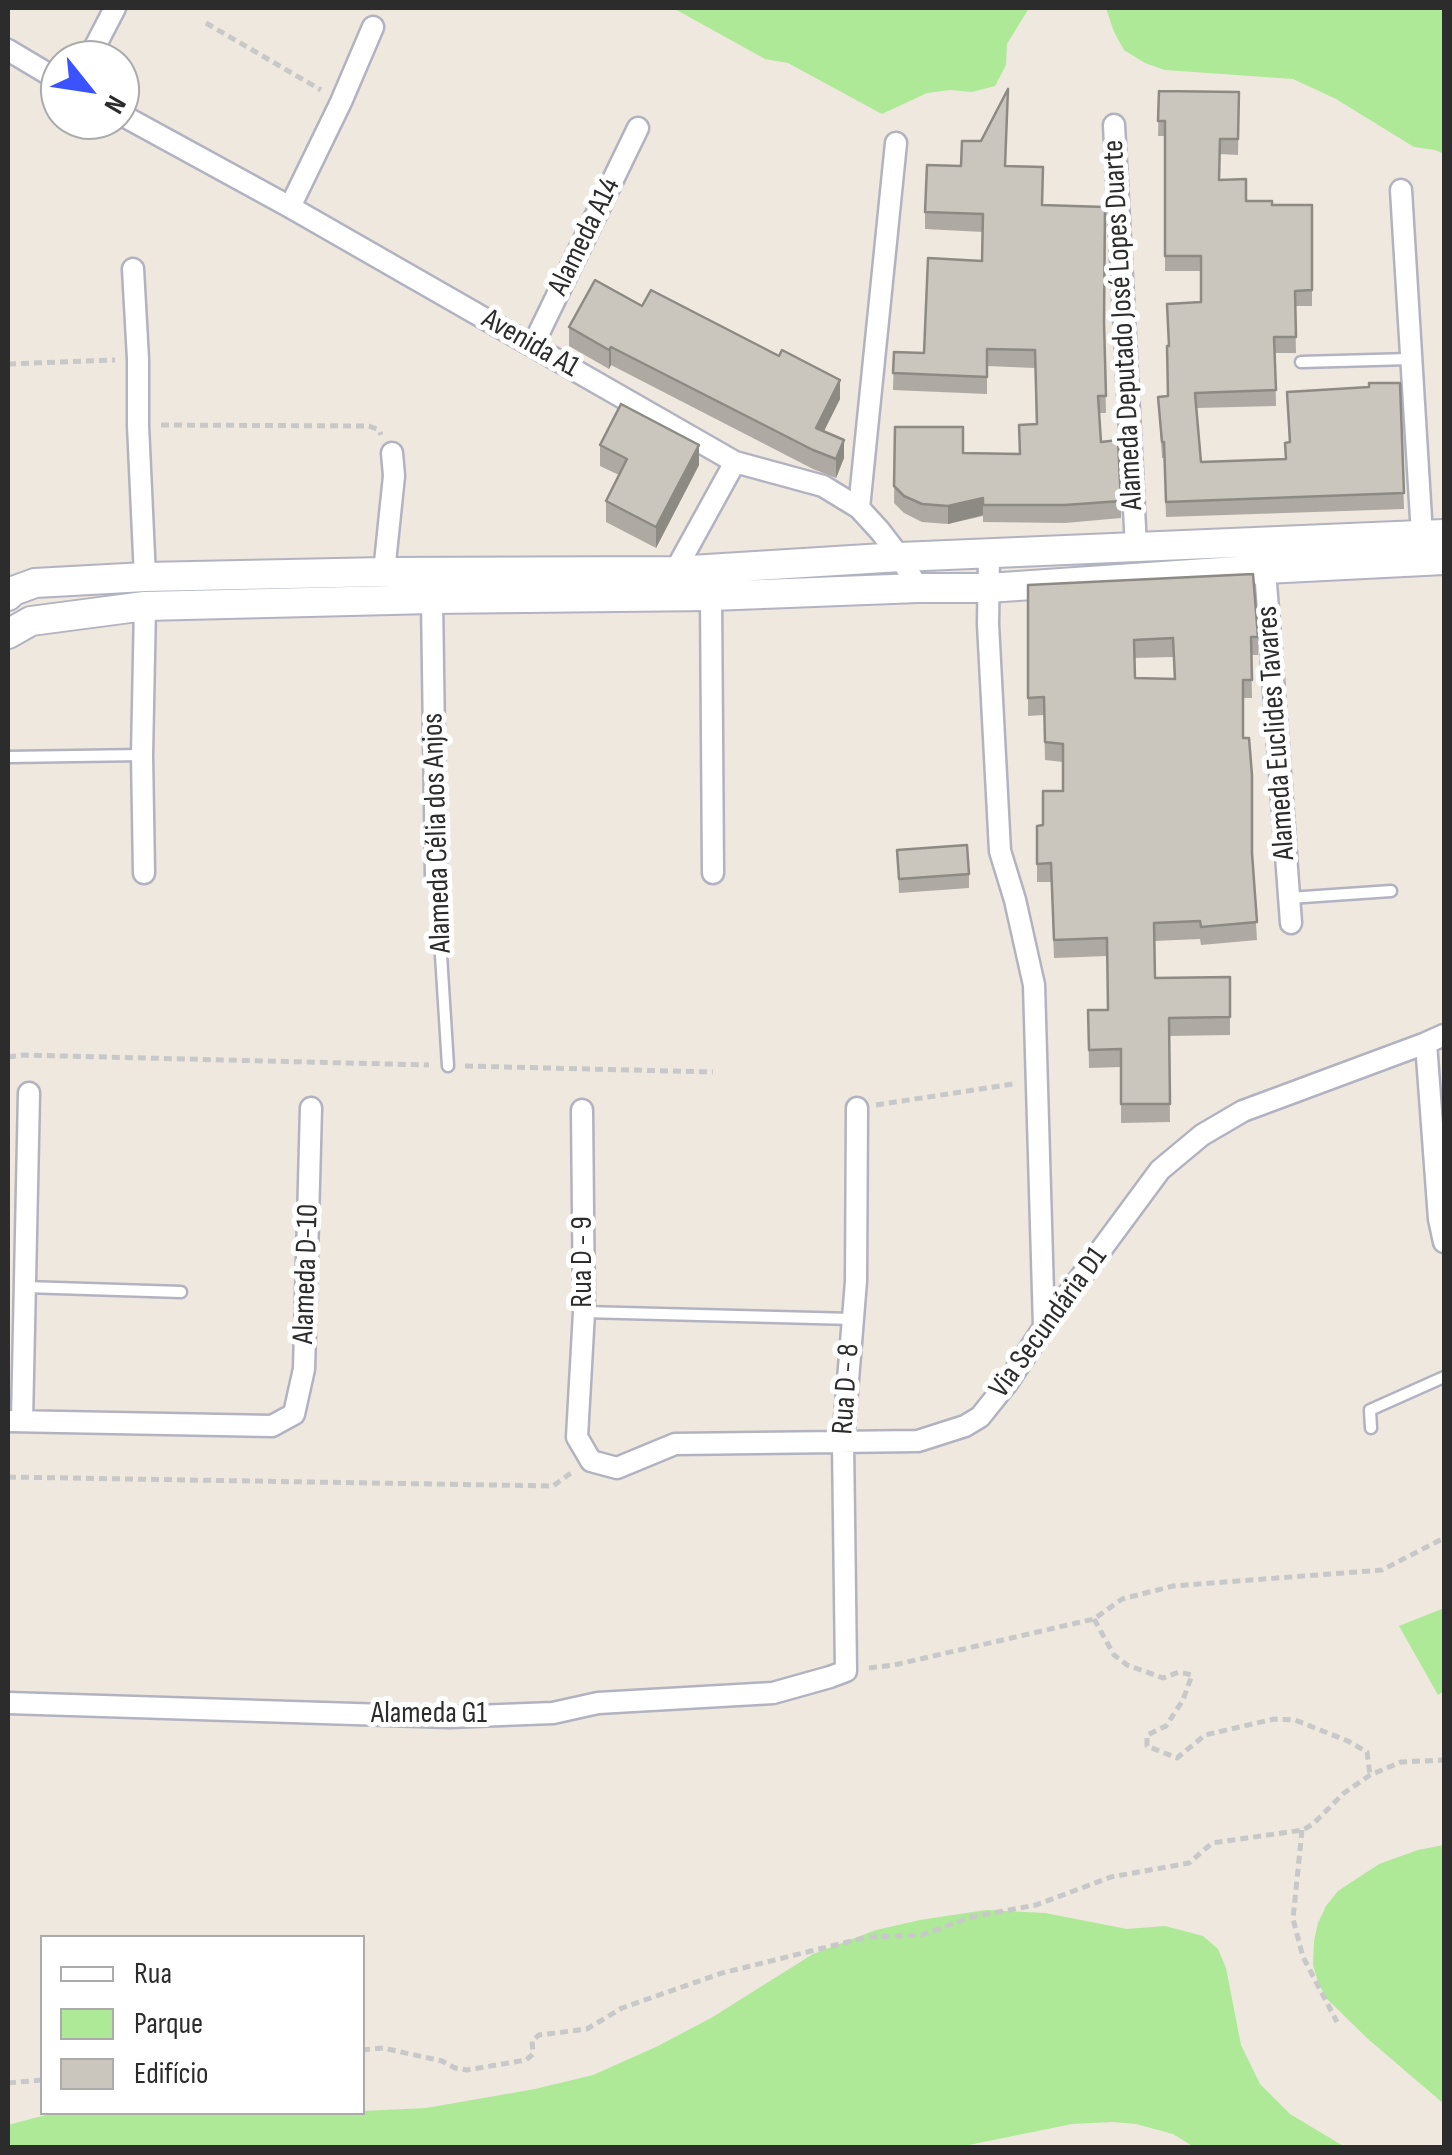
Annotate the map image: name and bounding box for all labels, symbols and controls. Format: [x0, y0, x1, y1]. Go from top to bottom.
north arrow [40, 40, 140, 140]
text: N [97, 90, 133, 119]
street label: Alameda Deputado José Lopes Duarte [1096, 139, 1152, 511]
street label: Alameda A14 [541, 172, 629, 302]
street label: Avenida A1 [475, 302, 585, 386]
street label: Alameda Euclides Tavares [1250, 605, 1304, 861]
street label: Alameda Célia dos Anjos [416, 712, 460, 954]
street label: Alameda D-10 [287, 1203, 327, 1345]
street label: Rua D - 9 [565, 1216, 601, 1308]
street label: Via Secundária D1 [982, 1241, 1116, 1405]
street label: Rua D - 8 [826, 1342, 868, 1436]
street label: Alameda G1 [371, 1696, 487, 1732]
legend [40, 1935, 365, 2115]
text: Rua [134, 1956, 172, 1992]
text: Parque [134, 2006, 203, 2042]
text: Edifício [134, 2056, 209, 2092]

